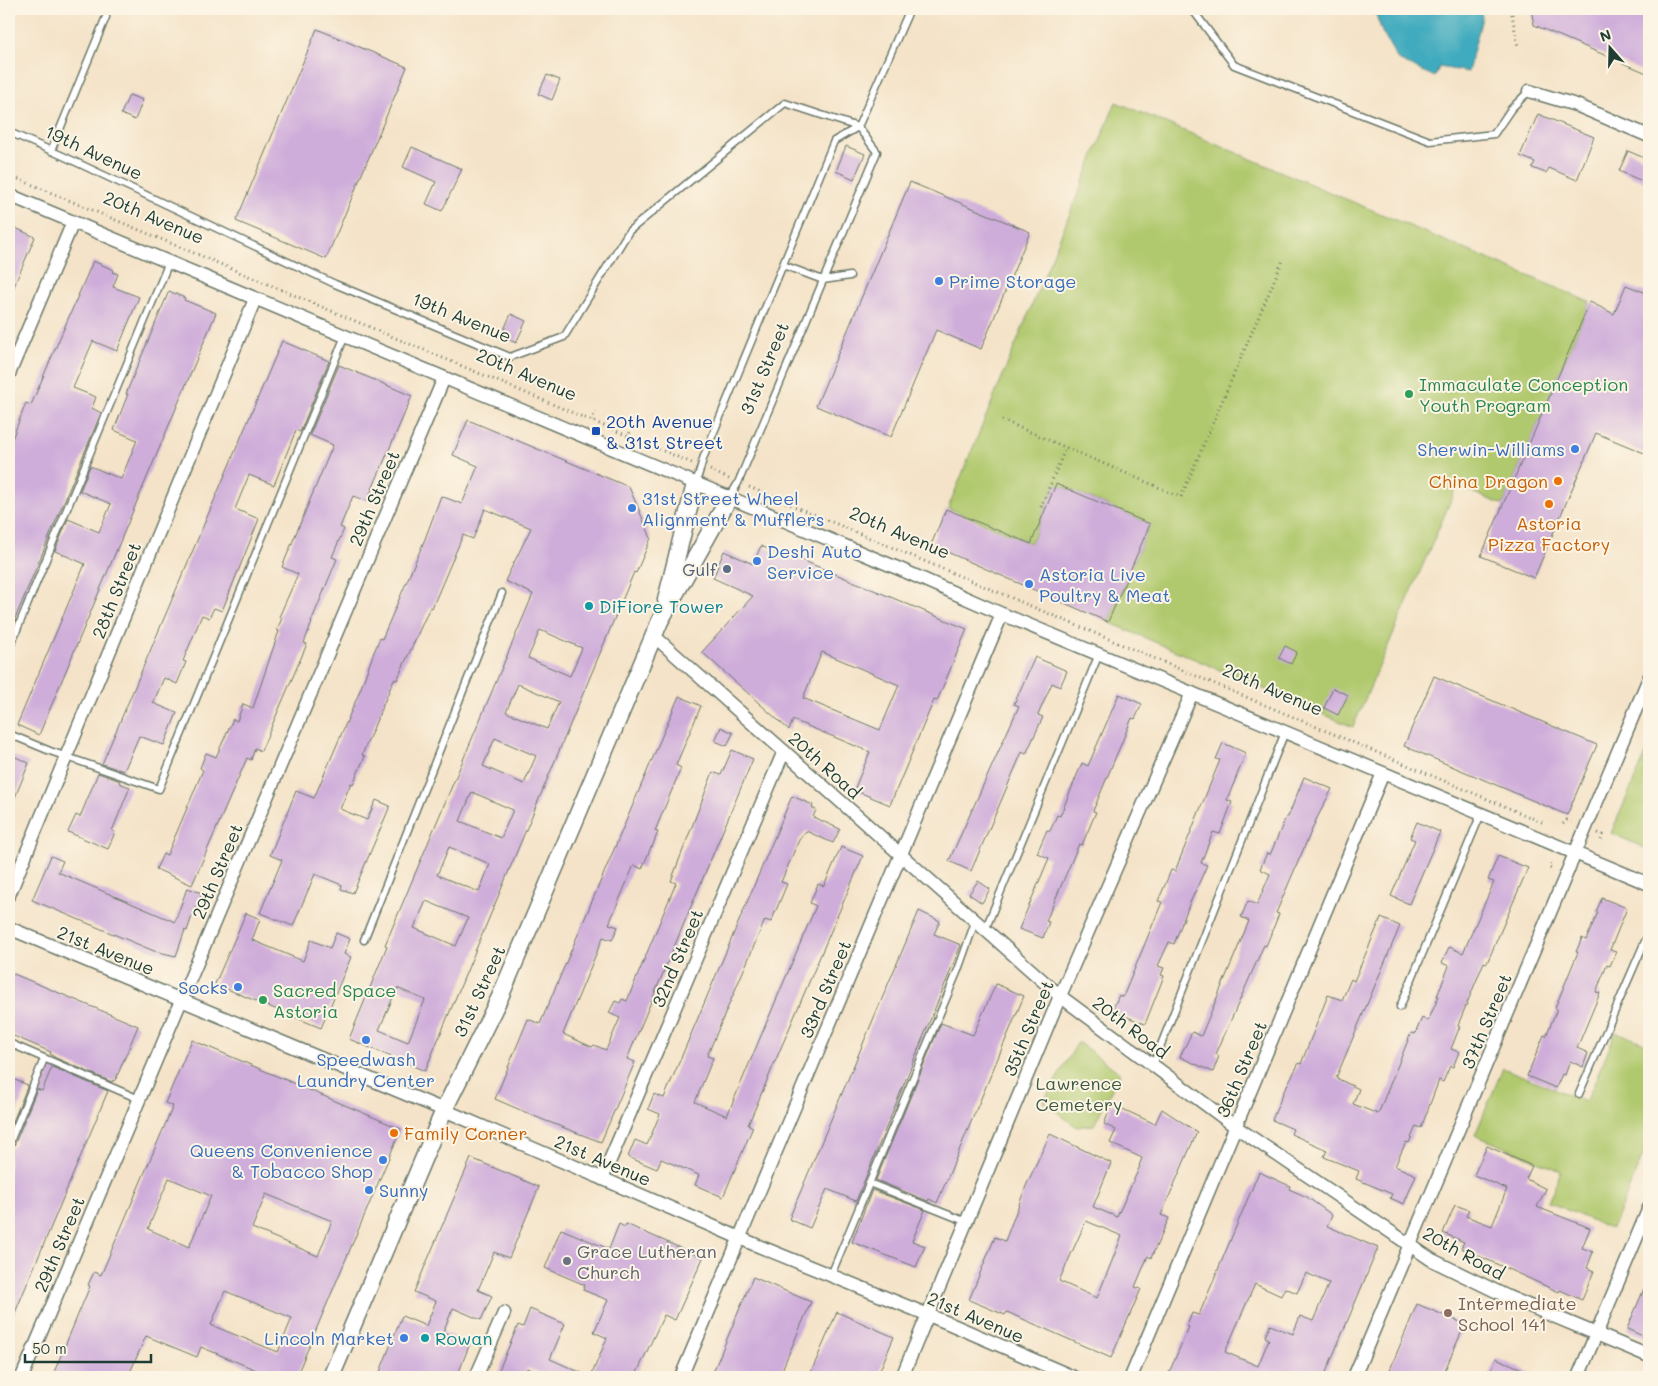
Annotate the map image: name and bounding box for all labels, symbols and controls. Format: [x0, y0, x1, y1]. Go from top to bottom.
north arrow [1586, 22, 1636, 72]
text: N [1597, 25, 1614, 46]
street label: 19th Avenue [41, 119, 147, 185]
street label: 20th Avenue [100, 185, 208, 249]
place label: Prime Storage [949, 269, 1076, 293]
marker: Prime Storage [933, 275, 945, 287]
street label: 19th Avenue [409, 286, 515, 348]
street label: 31st Street [734, 318, 794, 418]
street label: 20th Avenue [473, 342, 581, 406]
place label: Immaculate Conception Youth Program [1419, 372, 1628, 417]
marker: Immaculate Conception Youth Program [1403, 388, 1415, 400]
place label: 20th Avenue & 31st Street [606, 409, 723, 454]
marker: 20th Avenue & 31st Street [590, 425, 602, 437]
place label: Sherwin-Williams [1417, 437, 1565, 461]
marker: Sherwin-Williams [1569, 443, 1581, 455]
street label: 29th Street [343, 446, 405, 550]
place label: China Dragon [1429, 469, 1548, 493]
marker: China Dragon [1552, 475, 1564, 487]
place label: 31st Street Wheel Alignment & Mufflers [642, 486, 824, 531]
marker: Astoria Pizza Factory [1543, 498, 1555, 510]
street label: 20th Avenue [846, 500, 954, 564]
marker: 31st Street Wheel Alignment & Mufflers [626, 502, 638, 514]
place label: Astoria Pizza Factory [1488, 511, 1610, 556]
street label: 28th Street [86, 538, 146, 642]
place label: Deshi Auto Service [767, 539, 862, 584]
marker: Deshi Auto Service [751, 555, 763, 567]
place label: Gulf [682, 557, 718, 581]
place label: Astoria Live Poultry & Meat [1039, 562, 1171, 607]
marker: Gulf [721, 563, 733, 575]
marker: Astoria Live Poultry & Meat [1023, 578, 1035, 590]
place label: DiFiore Tower [599, 594, 724, 618]
marker: DiFiore Tower [583, 600, 595, 612]
street label: 20th Avenue [1219, 657, 1327, 721]
street label: 20th Road [784, 726, 866, 804]
street label: 29th Street [186, 819, 248, 923]
street label: 32nd Street [645, 905, 709, 1011]
street label: 21st Avenue [54, 920, 158, 980]
street label: 33rd Street [794, 936, 856, 1042]
street label: 31st Street [447, 941, 511, 1041]
street label: 37th Street [1455, 970, 1517, 1072]
place label: Socks [178, 975, 228, 999]
street label: 35th Street [997, 976, 1059, 1080]
place label: Sacred Space Astoria [273, 978, 396, 1023]
marker: Socks [232, 981, 244, 993]
street label: 20th Road [1088, 990, 1174, 1064]
marker: Sacred Space Astoria [257, 994, 269, 1006]
street label: 36th Street [1210, 1017, 1272, 1121]
marker: Speedwash Laundry Center [360, 1034, 372, 1046]
place label: Speedwash Laundry Center [297, 1047, 435, 1092]
park label: Lawrence Cemetery [1036, 1071, 1122, 1116]
place label: Family Corner [404, 1121, 528, 1145]
marker: Family Corner [388, 1127, 400, 1139]
street label: 21st Avenue [551, 1129, 655, 1191]
place label: Queens Convenience & Tobacco Shop [190, 1138, 373, 1183]
marker: Queens Convenience & Tobacco Shop [377, 1154, 389, 1166]
place label: Sunny [379, 1178, 428, 1202]
marker: Sunny [363, 1184, 375, 1196]
street label: 29th Street [28, 1192, 90, 1296]
street label: 20th Road [1419, 1221, 1509, 1285]
place label: Grace Lutheran Church [577, 1239, 717, 1284]
marker: Grace Lutheran Church [561, 1255, 573, 1267]
street label: 21st Avenue [924, 1286, 1028, 1348]
place label: Intermediate School 141 [1458, 1291, 1577, 1336]
marker: Intermediate School 141 [1442, 1307, 1454, 1319]
place label: Lincoln Market [264, 1326, 394, 1350]
place label: Rowan [435, 1326, 492, 1350]
scale bar [25, 1331, 151, 1363]
marker: Lincoln Market [398, 1332, 410, 1344]
marker: Rowan [419, 1332, 431, 1344]
text: 50 m [32, 1338, 67, 1358]

